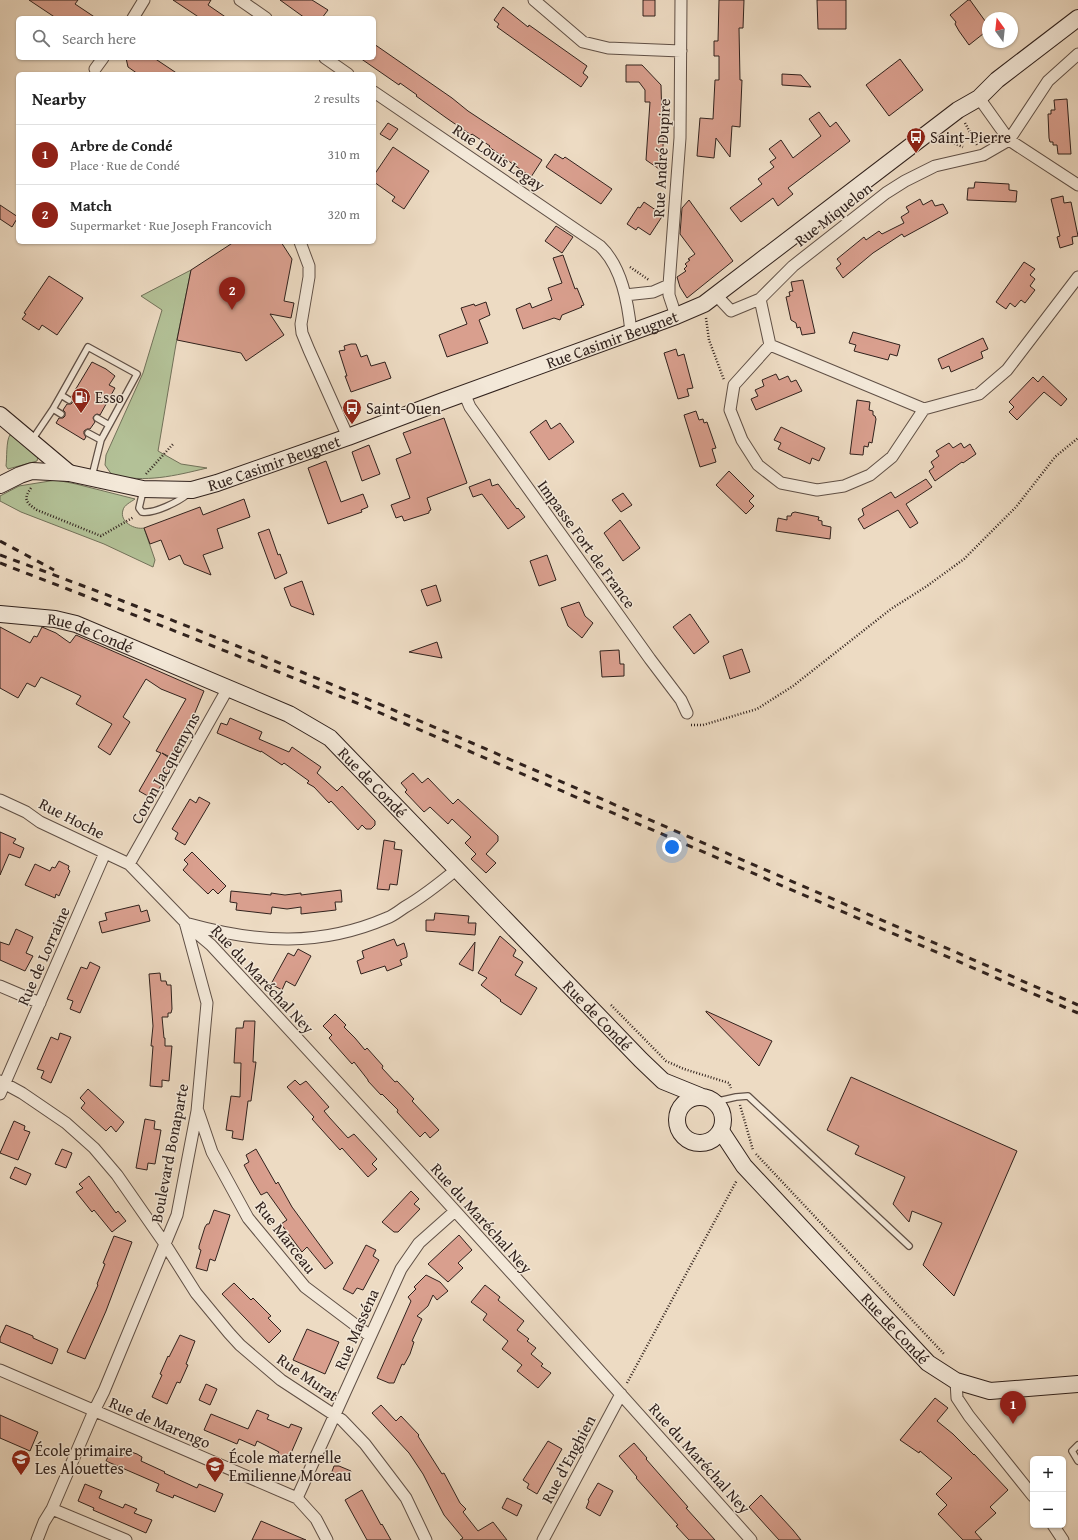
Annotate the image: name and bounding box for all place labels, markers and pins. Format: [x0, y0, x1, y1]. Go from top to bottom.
place label: Saint-Pierre [930, 125, 1011, 149]
bus stop icon: Saint-Pierre [905, 126, 927, 154]
pin: 2 [219, 277, 245, 310]
place label: Esso [95, 385, 124, 409]
fuel station icon: Esso [70, 386, 92, 414]
place label: Saint-Ouen [366, 396, 441, 420]
bus stop icon: Saint-Ouen [341, 397, 363, 425]
pin: 1 [1000, 1391, 1026, 1424]
place label: École primaire Les Alouettes [35, 1438, 133, 1480]
place label: École maternelle Emilienne Moreau [229, 1445, 352, 1487]
school or university icon: École primaire Les Alouettes [10, 1448, 32, 1476]
school or university icon: École maternelle Emilienne Moreau [204, 1455, 226, 1483]

